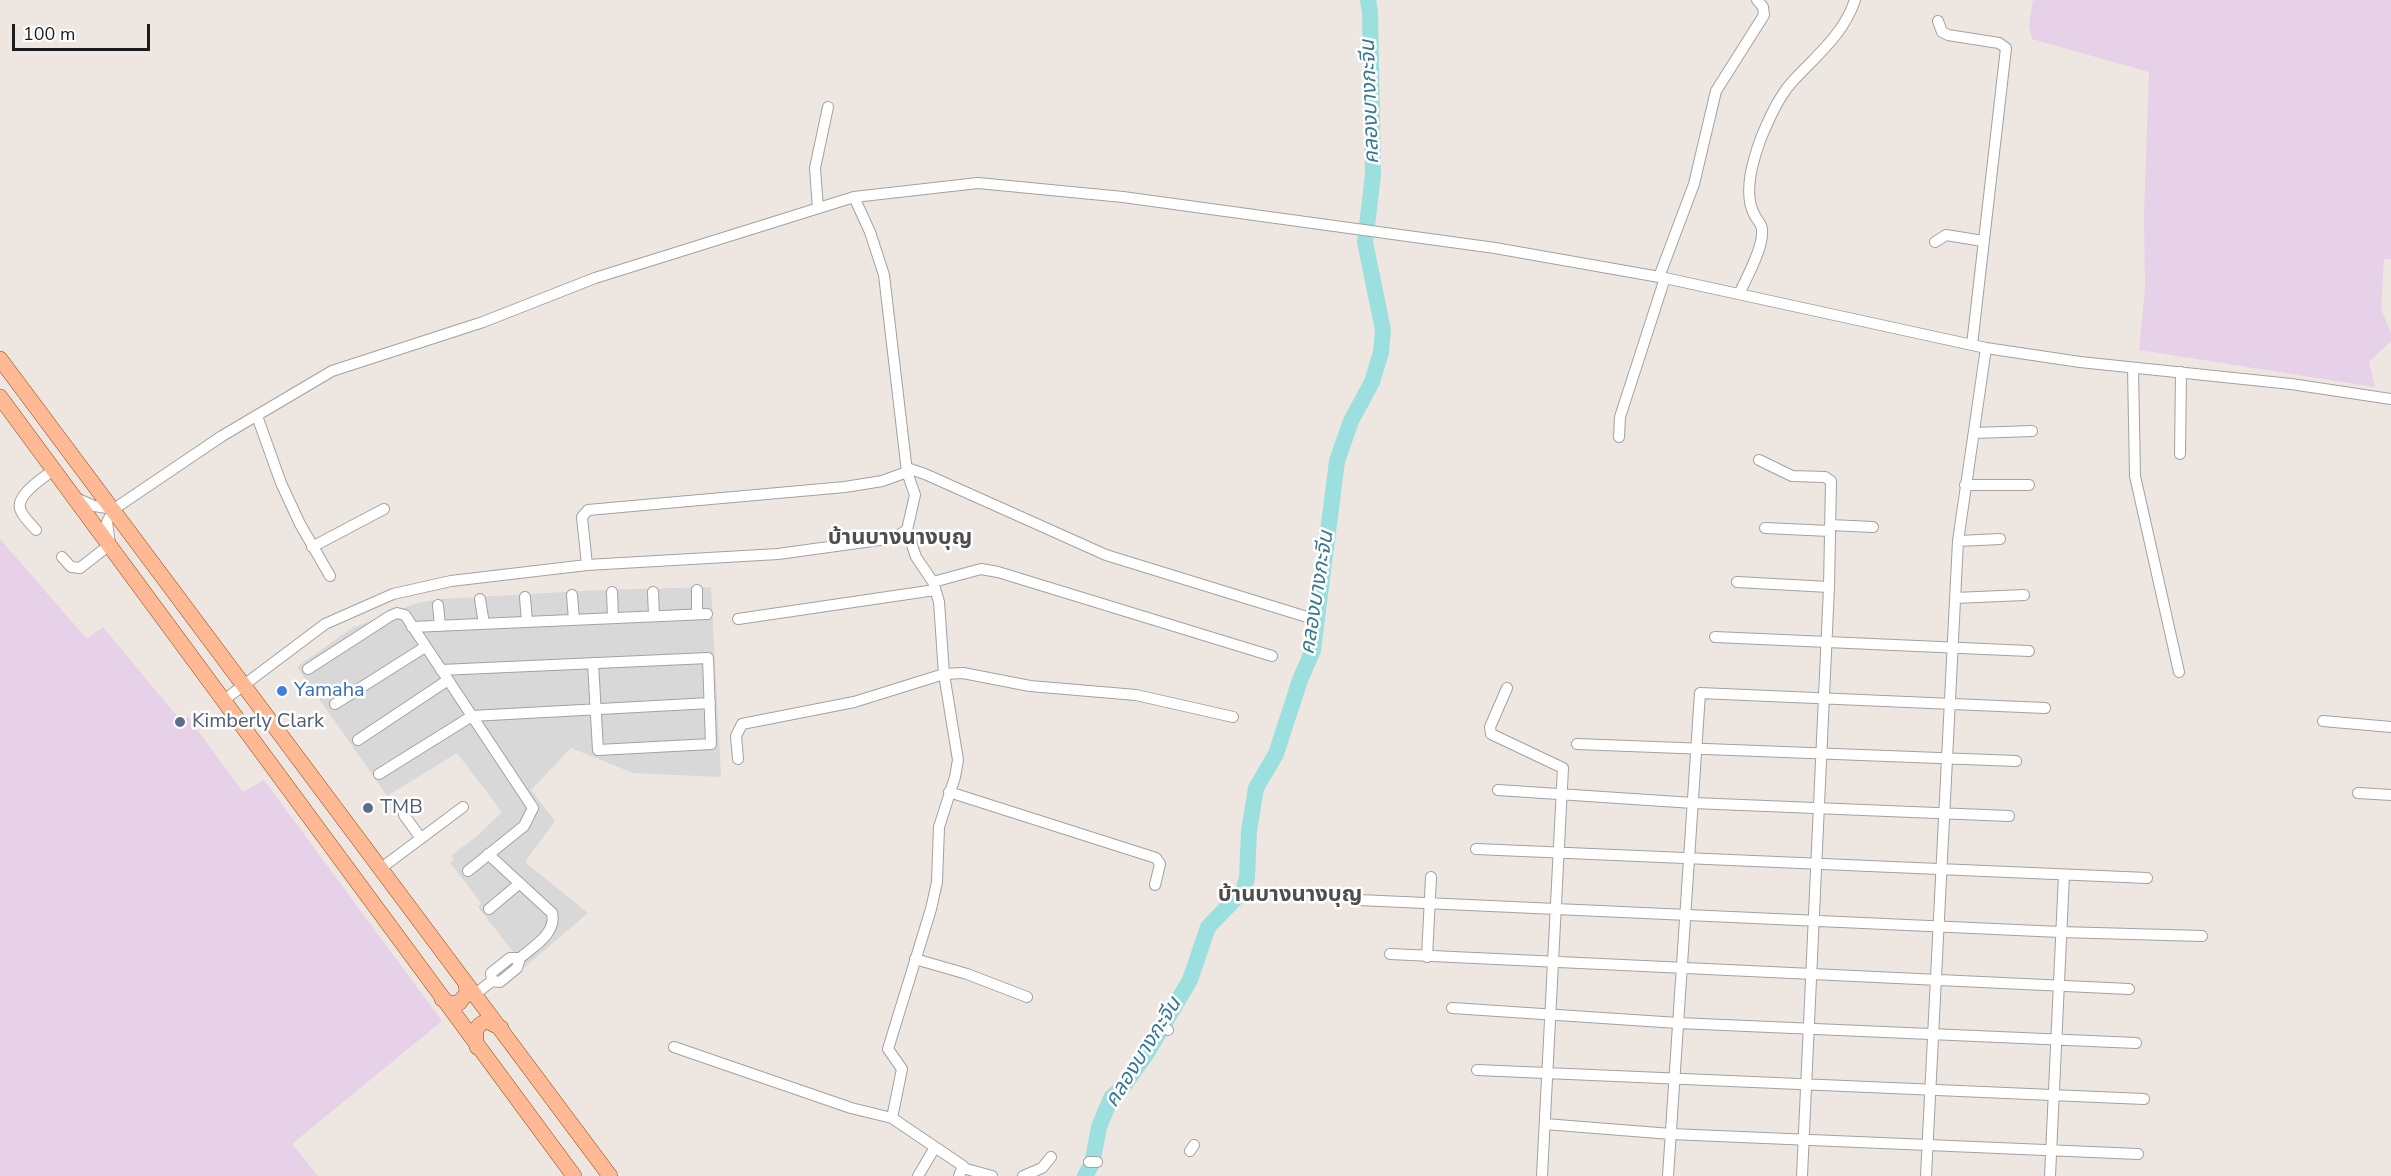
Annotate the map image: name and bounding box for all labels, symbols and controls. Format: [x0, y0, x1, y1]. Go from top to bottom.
scale bar [15, 12, 153, 50]
text: 100 m [23, 22, 75, 46]
water label: คลองบางกะจีน [1356, 39, 1386, 165]
district label: บ้านบางนางบุญ [828, 526, 972, 552]
water label: คลองบางกะจีน [1296, 530, 1340, 656]
place label: Yamaha [294, 679, 365, 703]
marker: Yamaha [275, 684, 289, 698]
place label: Kimberly Clark [192, 710, 324, 734]
marker: Kimberly Clark [173, 715, 187, 729]
place label: TMB [380, 796, 423, 820]
marker: TMB [361, 801, 375, 815]
district label: บ้านบางนางบุญ [1218, 883, 1362, 909]
water label: คลองบางกะจีน [1100, 994, 1188, 1112]

